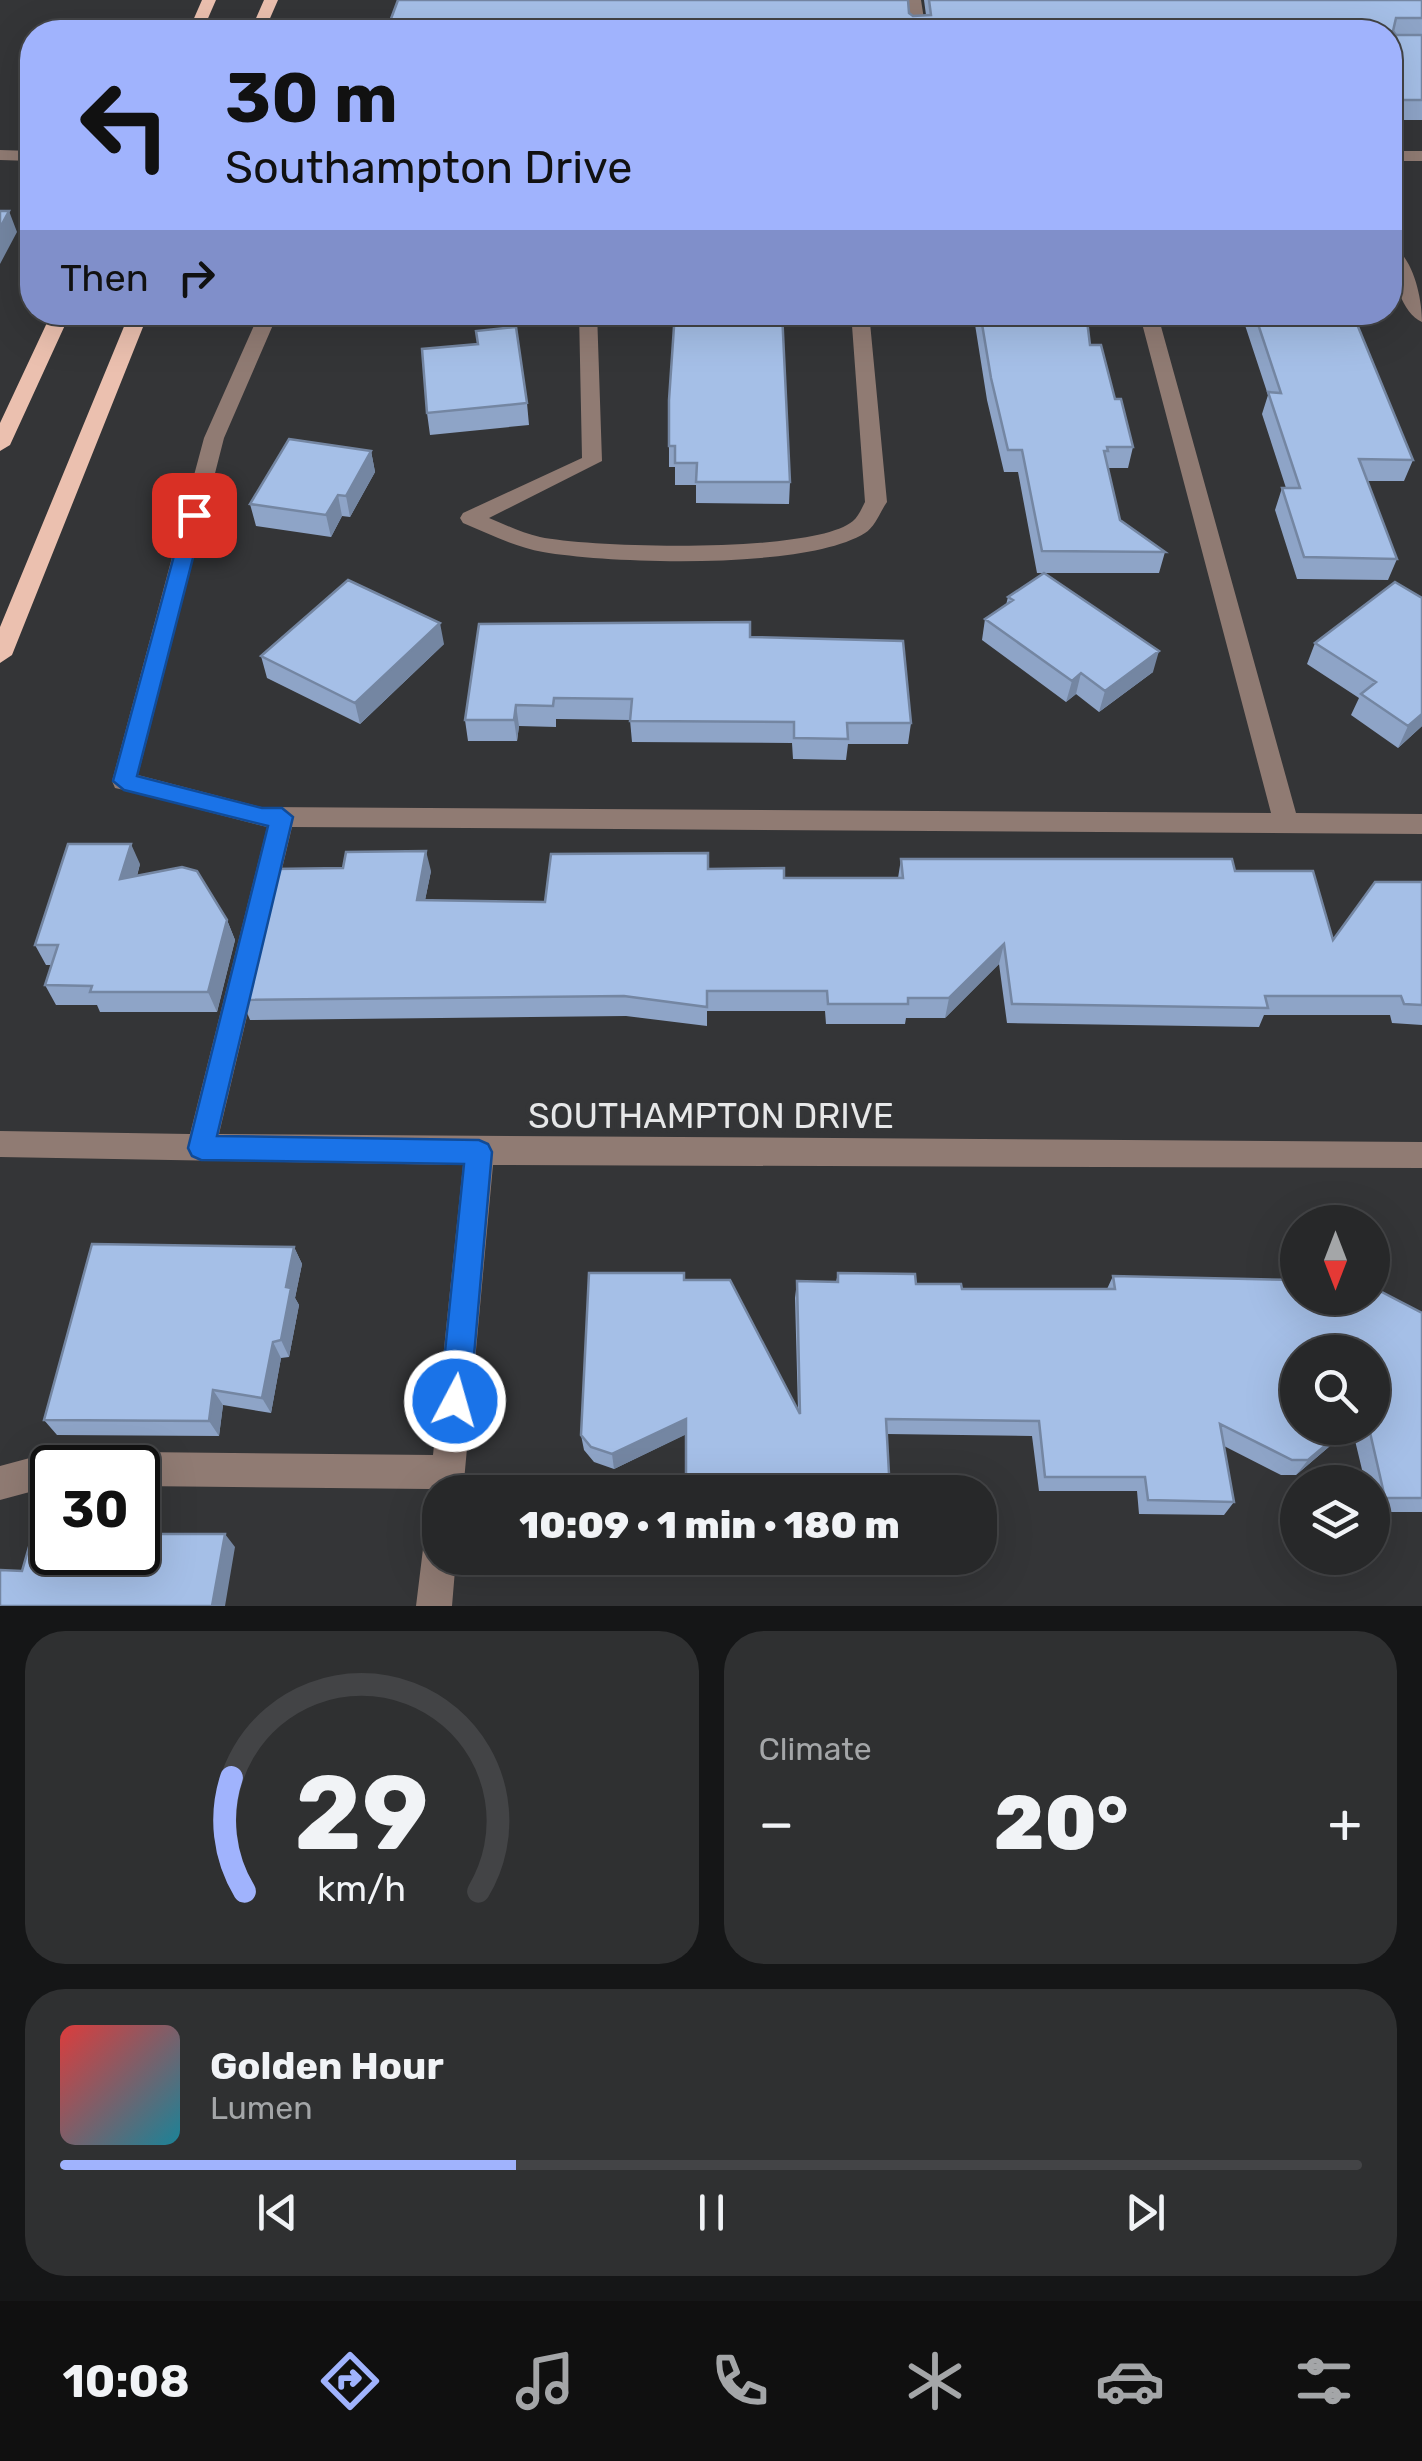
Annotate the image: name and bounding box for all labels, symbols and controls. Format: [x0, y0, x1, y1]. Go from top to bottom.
text: 30 m [225, 57, 398, 140]
icon: left [60, 60, 190, 190]
text: Southampton Drive [225, 141, 632, 194]
icon: right [169, 250, 224, 305]
text: Then [60, 255, 149, 301]
pin [152, 473, 237, 558]
icon: arrive [167, 488, 222, 543]
street label: SOUTHAMPTON DRIVE [528, 1095, 894, 1137]
north arrow [1280, 1205, 1390, 1315]
map controls [1280, 1205, 1390, 1575]
button: search [1280, 1335, 1390, 1445]
position arrow [403, 1349, 507, 1453]
speed limit sign: 30 [30, 1445, 160, 1575]
button: layers [1280, 1465, 1390, 1575]
text: 10:09 · 1 min · 180 m [519, 1502, 900, 1548]
text: Climate [759, 1730, 872, 1768]
text: 29 [295, 1752, 429, 1875]
text: 20° [994, 1779, 1128, 1868]
text: − [759, 1791, 794, 1856]
text: + [1328, 1791, 1362, 1856]
text: km/h [317, 1868, 406, 1910]
text: Golden Hour [210, 2043, 444, 2089]
text: Lumen [210, 2089, 313, 2127]
icon: previous [250, 2185, 305, 2240]
icon: pause [684, 2185, 739, 2240]
icon: next [1118, 2185, 1173, 2240]
icon: directions [315, 2346, 385, 2416]
icon: music [510, 2346, 580, 2416]
icon: phone [705, 2346, 775, 2416]
icon: climate [900, 2346, 970, 2416]
icon: car [1095, 2346, 1165, 2416]
icon: filters [1289, 2346, 1359, 2416]
text: 10:08 [62, 2355, 190, 2408]

